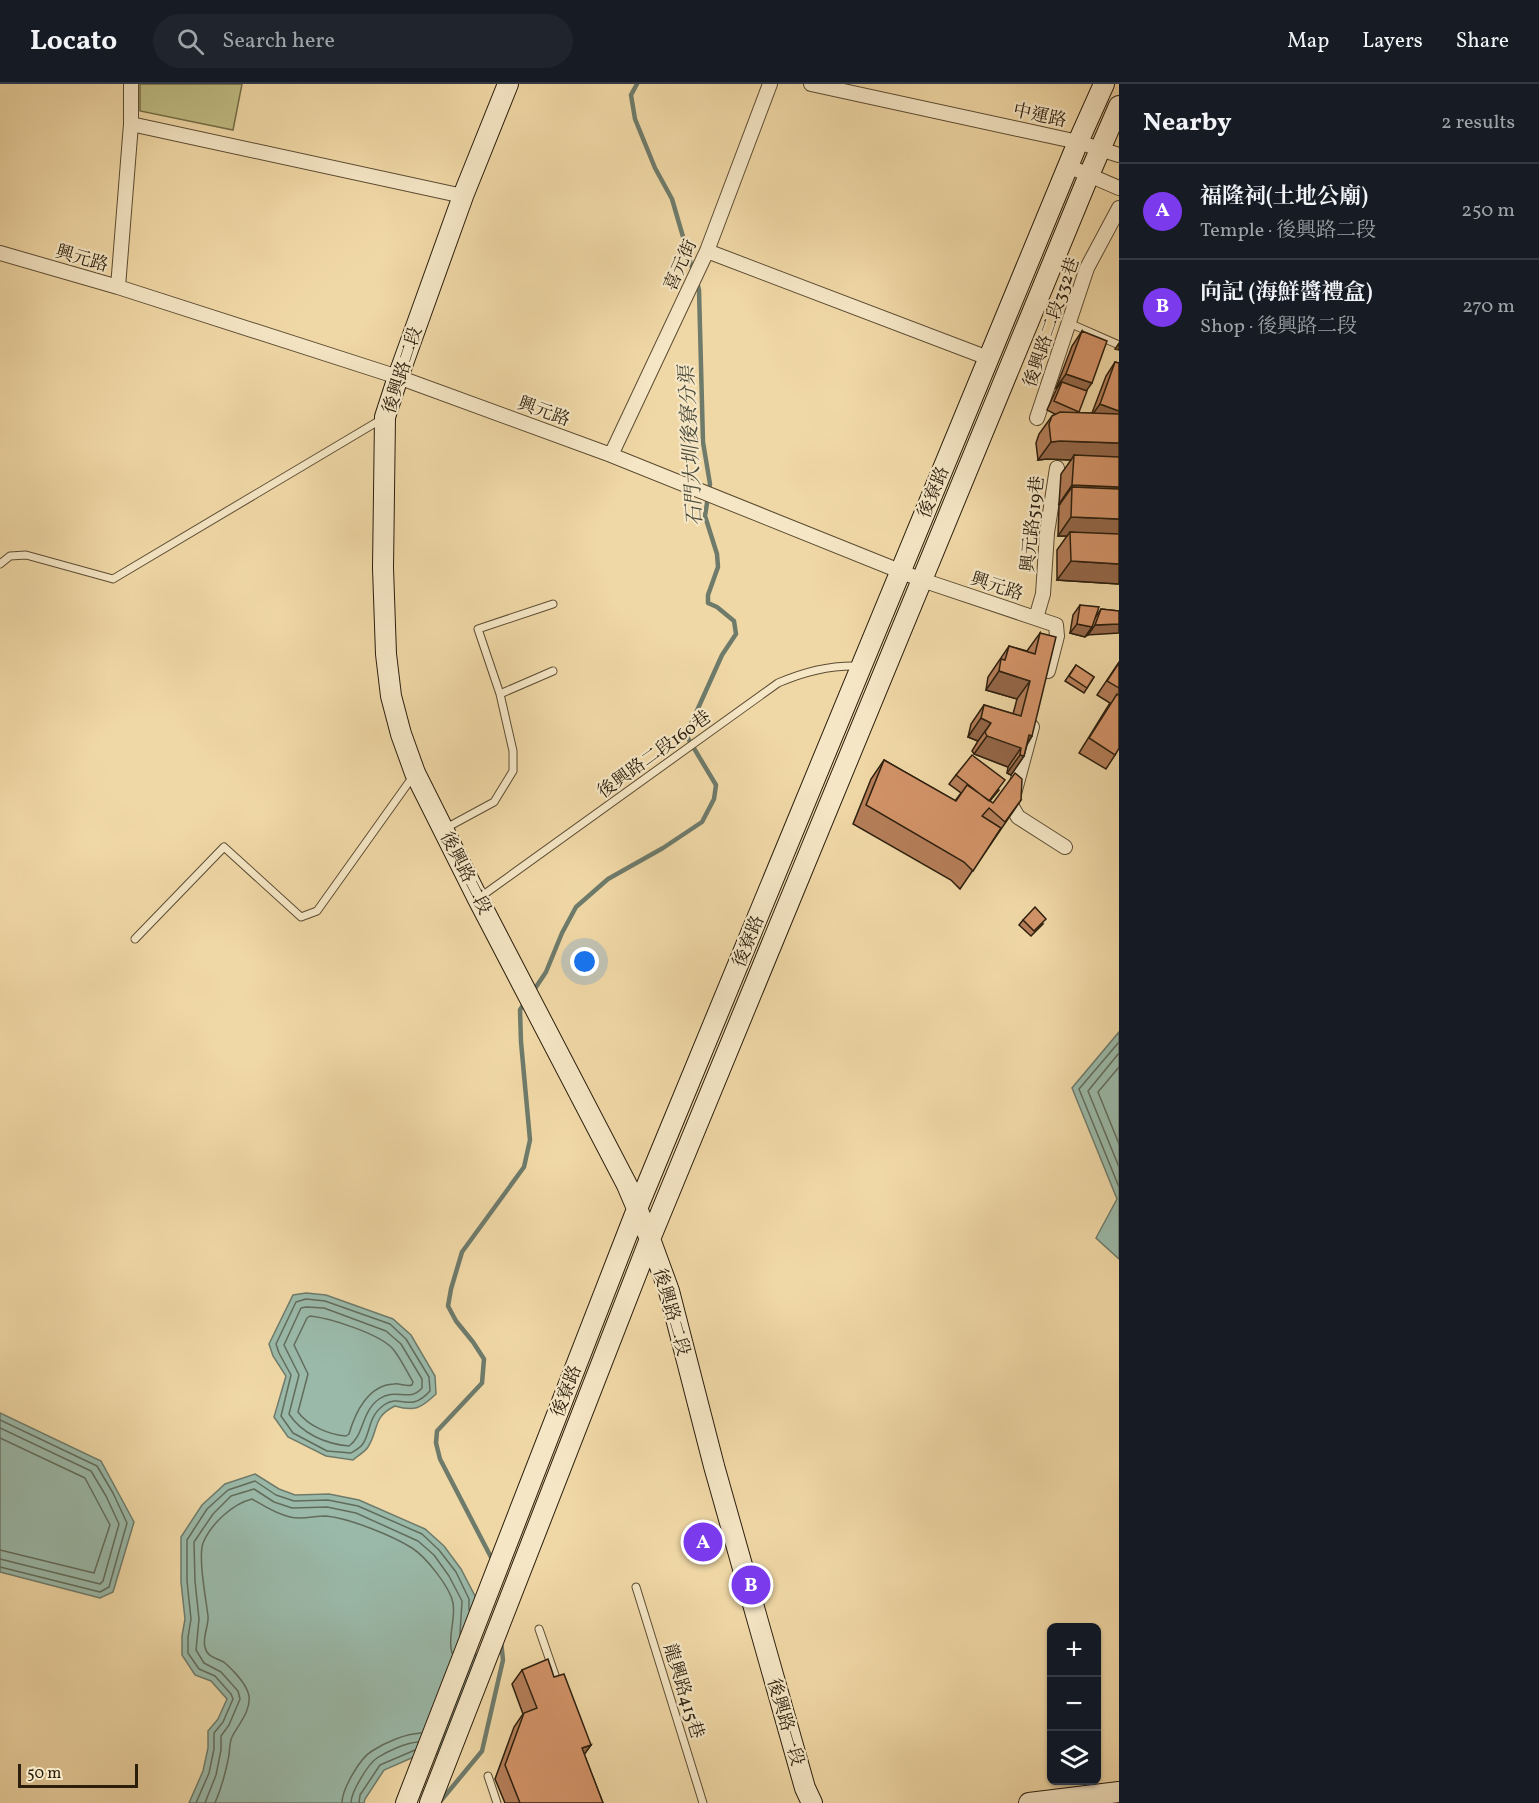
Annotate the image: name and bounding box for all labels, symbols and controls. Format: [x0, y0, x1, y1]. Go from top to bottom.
search box [153, 14, 573, 68]
text: Locato [30, 22, 117, 61]
icon: search [174, 25, 207, 58]
text: Search here [222, 26, 335, 57]
text: Map [1287, 27, 1329, 56]
text: Layers [1362, 27, 1423, 56]
text: Share [1456, 27, 1509, 56]
street label: 中運路 [1011, 99, 1069, 134]
text: Nearby [1143, 105, 1232, 141]
text: 2 results [1441, 109, 1515, 137]
text: 福隆祠(土地公廟) [1200, 182, 1368, 213]
text: A [1155, 197, 1170, 225]
text: 250 m [1461, 197, 1515, 225]
text: Temple · 後興路二段 [1200, 217, 1376, 245]
street label: 喜元街 [659, 236, 704, 295]
street label: 興元路 [52, 240, 111, 279]
street label: 後興路二段332巷 [1018, 254, 1086, 391]
text: 向記 (海鮮醬禮盒) [1200, 278, 1373, 309]
text: B [1156, 293, 1169, 321]
text: 270 m [1462, 293, 1515, 321]
text: Shop · 後興路二段 [1200, 313, 1357, 341]
street label: 後興路二段 [378, 324, 429, 417]
water label: 石門大圳後寮分渠 [674, 362, 710, 527]
street label: 興元路 [514, 391, 573, 433]
street label: 後寮路 [913, 463, 956, 522]
street label: 興元路519巷 [1016, 475, 1051, 574]
street label: 興元路 [967, 567, 1026, 608]
street label: 後興路二段160巷 [593, 705, 717, 805]
street label: 後興路二段 [433, 828, 496, 919]
street label: 後寮路 [728, 912, 771, 971]
your location [570, 947, 599, 976]
street label: 後興路二段 [646, 1266, 695, 1359]
street label: 後寮路 [546, 1362, 589, 1421]
pin: A [684, 1520, 722, 1564]
pin: B [732, 1562, 771, 1608]
map controls [1047, 1623, 1101, 1785]
button: + [1047, 1623, 1101, 1677]
street label: 龍興路415巷 [656, 1641, 709, 1742]
street label: 後興路一段 [760, 1676, 809, 1769]
button: − [1047, 1677, 1101, 1731]
button: layers [1047, 1731, 1101, 1785]
scale bar [18, 1761, 138, 1788]
text: 50 m [27, 1763, 61, 1785]

